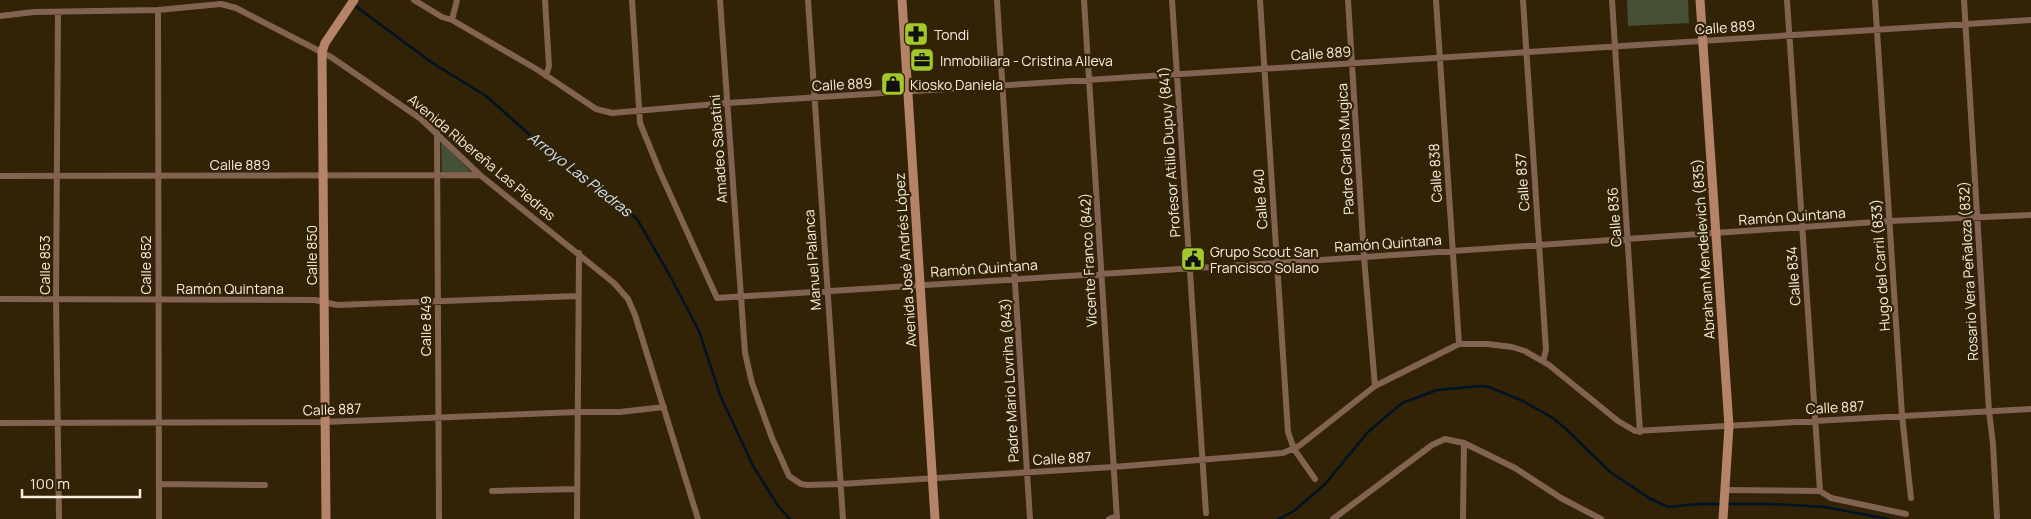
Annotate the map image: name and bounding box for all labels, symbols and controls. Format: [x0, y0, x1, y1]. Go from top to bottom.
street label: Calle 889 [1694, 15, 1756, 39]
pharmacy icon: Tondi [903, 21, 929, 47]
place label: Tondi [934, 25, 969, 44]
street label: Calle 889 [1290, 41, 1352, 65]
office icon: Inmobiliara - Cristina Alleva [909, 47, 935, 73]
place label: Inmobiliara - Cristina Alleva [940, 51, 1113, 70]
street label: Profesor Atilio Dupuy (841) [1154, 66, 1184, 238]
shop icon: Kiosko Daniela [880, 71, 906, 97]
street label: Calle 889 [811, 73, 873, 95]
place label: Kiosko Daniela [910, 75, 1003, 94]
street label: Padre Carlos Mugica [1332, 83, 1358, 215]
street label: Avenida Ribereña Las Piedras [404, 90, 560, 224]
street label: Amadeo Sabatini [705, 94, 731, 204]
water label: Arroyo Las Piedras [524, 127, 637, 222]
street label: Calle 838 [1424, 143, 1446, 203]
street label: Calle 837 [1510, 152, 1534, 212]
street label: Calle 889 [210, 155, 270, 174]
street label: Abraham Mendelevich (835) [1687, 158, 1719, 340]
street label: Calle 840 [1248, 168, 1272, 230]
street label: Avenida José Andrés López [889, 172, 921, 348]
street label: Rosario Vera Peñaloza (832) [1954, 181, 1982, 361]
street label: Calle 836 [1602, 186, 1626, 248]
street label: Vicente Franco (842) [1075, 192, 1101, 328]
street label: Hugo del Carril (833) [1866, 198, 1894, 332]
street label: Ramón Quintana [1738, 203, 1846, 229]
street label: Manuel Palanca [799, 209, 825, 311]
street label: Calle 850 [302, 225, 321, 285]
street label: Ramón Quintana [1334, 230, 1442, 256]
street label: Calle 853 [35, 235, 54, 295]
street label: Calle 852 [136, 235, 155, 295]
place label: Grupo Scout San Francisco Solano [1210, 242, 1319, 277]
public building icon: Grupo Scout San Francisco Solano [1180, 246, 1206, 272]
street label: Calle 834 [1781, 246, 1805, 306]
street label: Ramón Quintana [930, 255, 1038, 281]
street label: Ramón Quintana [176, 279, 284, 298]
street label: Calle 849 [416, 296, 435, 356]
street label: Padre Mario Lovriha (843) [995, 297, 1023, 463]
street label: Calle 887 [1805, 396, 1865, 418]
street label: Calle 887 [302, 398, 362, 420]
street label: Calle 887 [1032, 447, 1092, 469]
scale bar [22, 466, 140, 498]
text: 100 m [30, 473, 70, 494]

